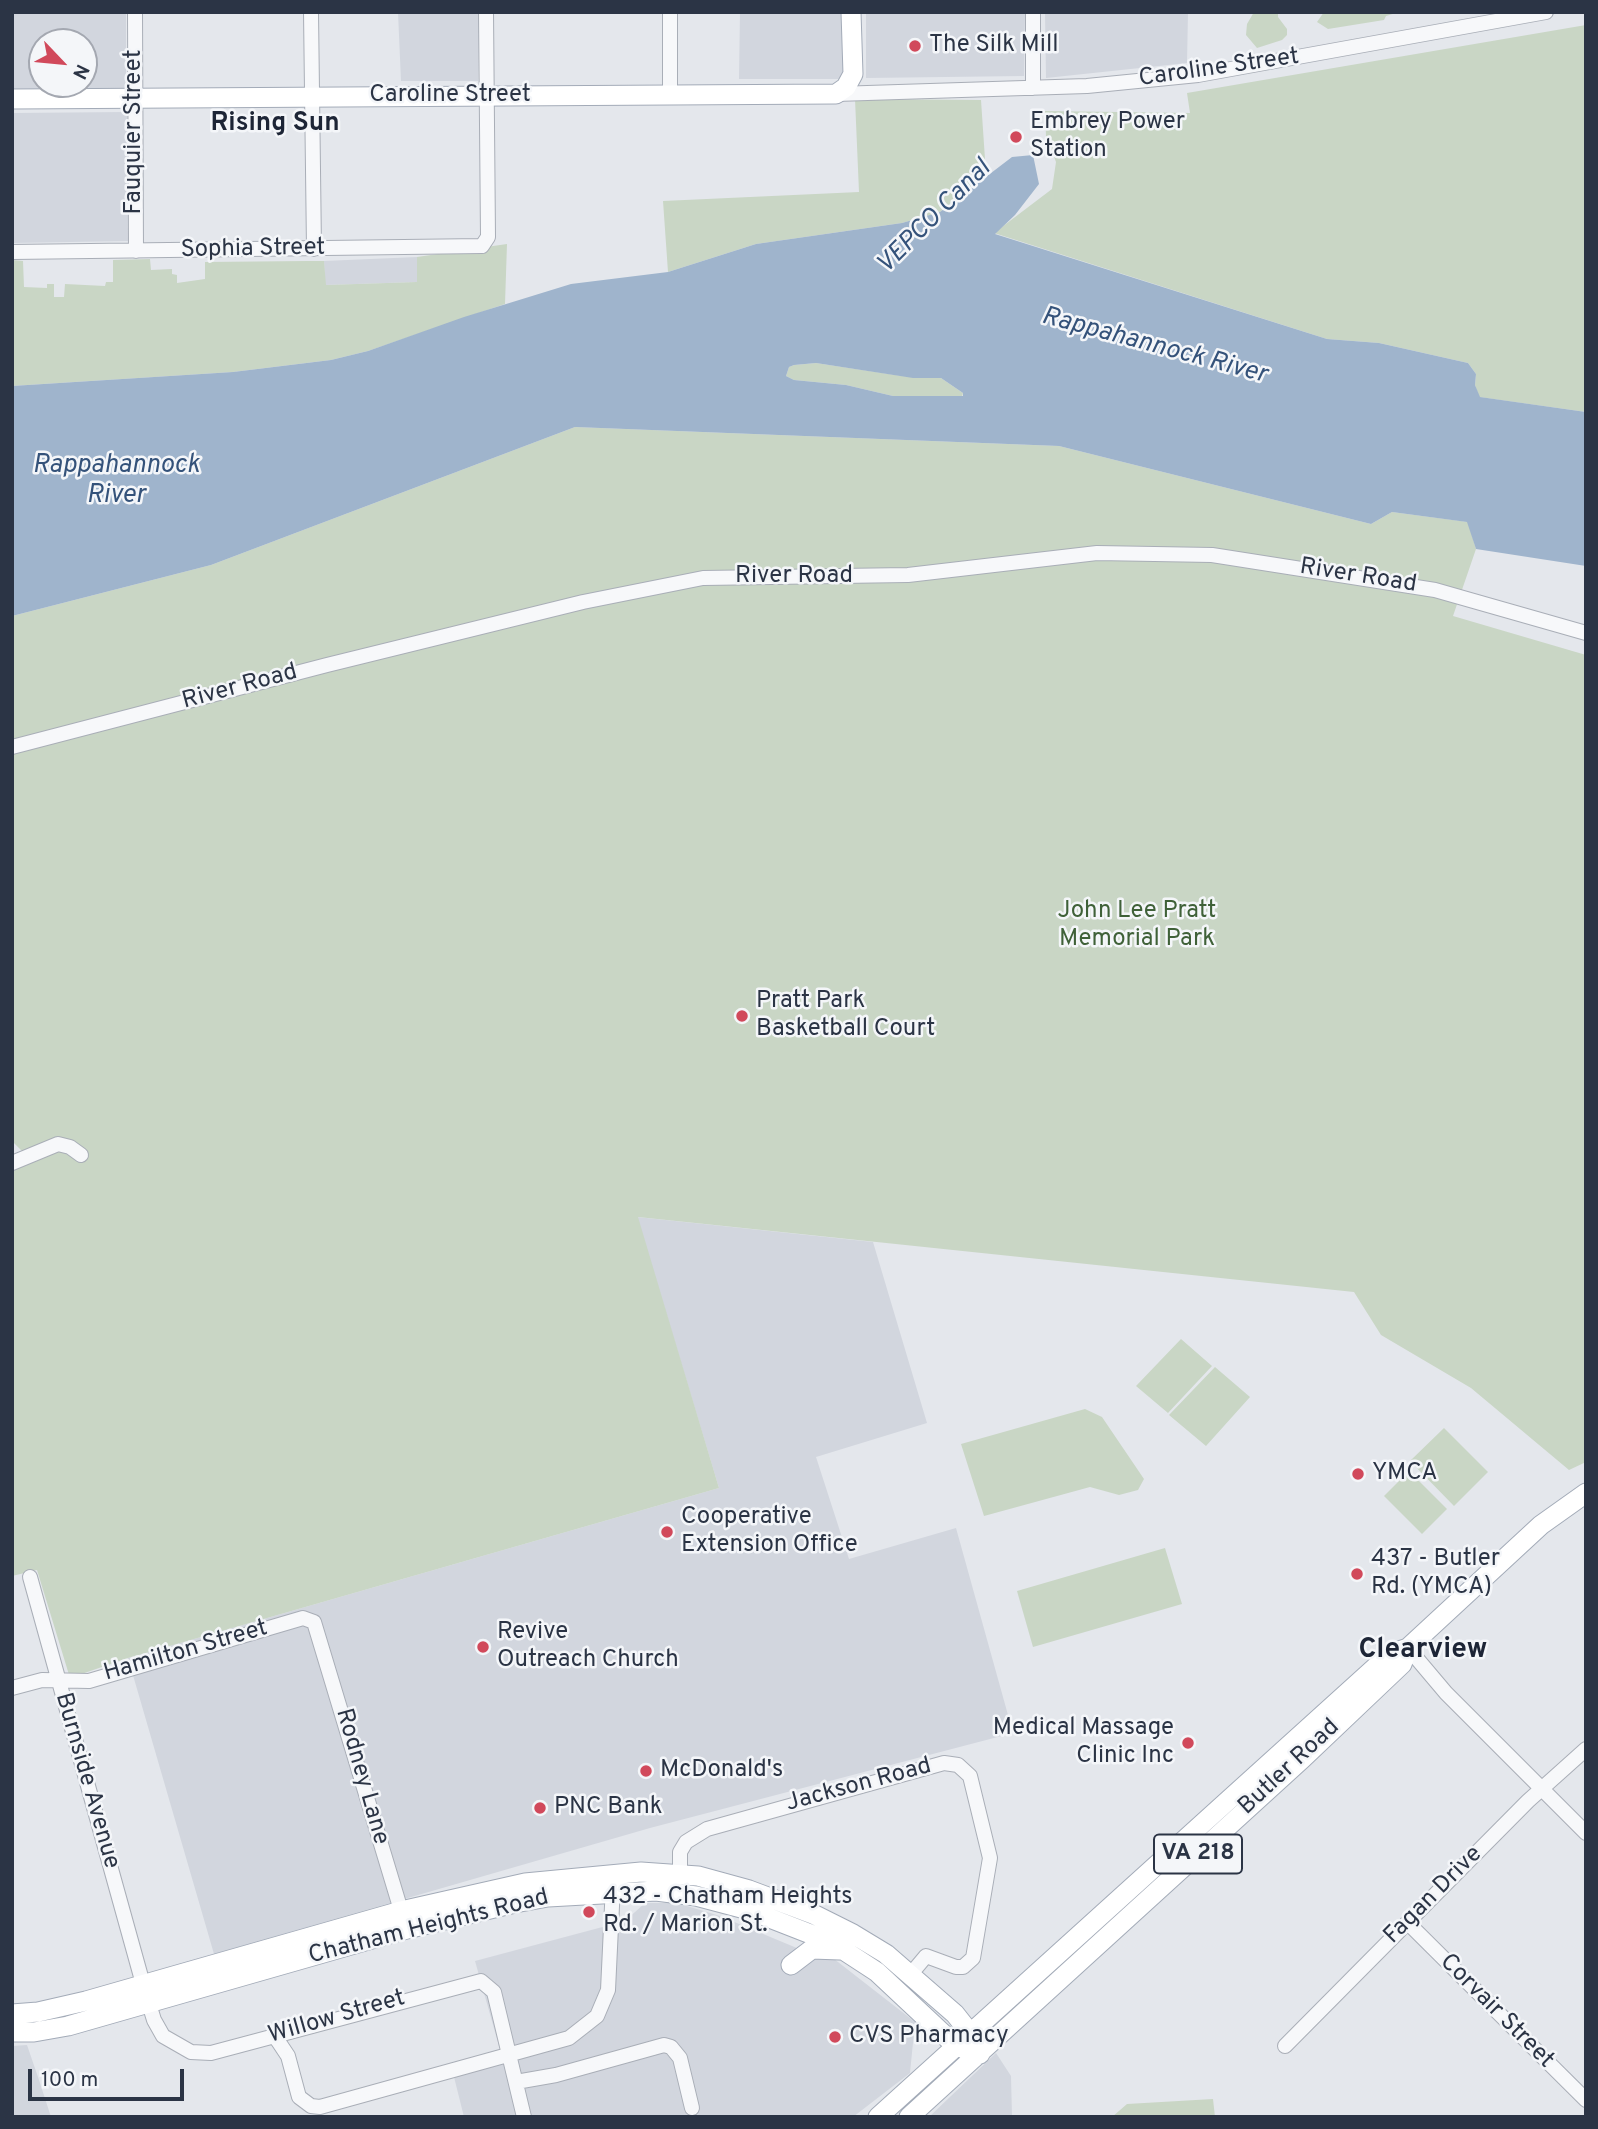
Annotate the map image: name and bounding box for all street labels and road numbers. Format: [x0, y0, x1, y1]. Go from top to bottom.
street label: Caroline Street [1137, 44, 1301, 94]
street label: Fauquier Street [121, 50, 149, 214]
street label: Caroline Street [369, 82, 531, 110]
street label: Sophia Street [180, 234, 326, 266]
street label: River Road [1298, 554, 1418, 600]
street label: River Road [735, 563, 853, 591]
street label: River Road [179, 659, 301, 717]
street label: Hamilton Street [101, 1615, 271, 1689]
street label: Burnside Avenue [47, 1690, 125, 1872]
street label: Rodney Lane [328, 1706, 394, 1848]
street label: Butler Road [1233, 1714, 1347, 1822]
street label: Jackson Road [783, 1753, 935, 1819]
road number: VA 218 [1154, 1834, 1242, 1873]
street label: Fagan Drive [1379, 1841, 1489, 1951]
street label: Chatham Heights Road [306, 1884, 552, 1972]
street label: Corvair Street [1433, 1949, 1559, 2075]
street label: Willow Street [265, 1985, 409, 2051]

